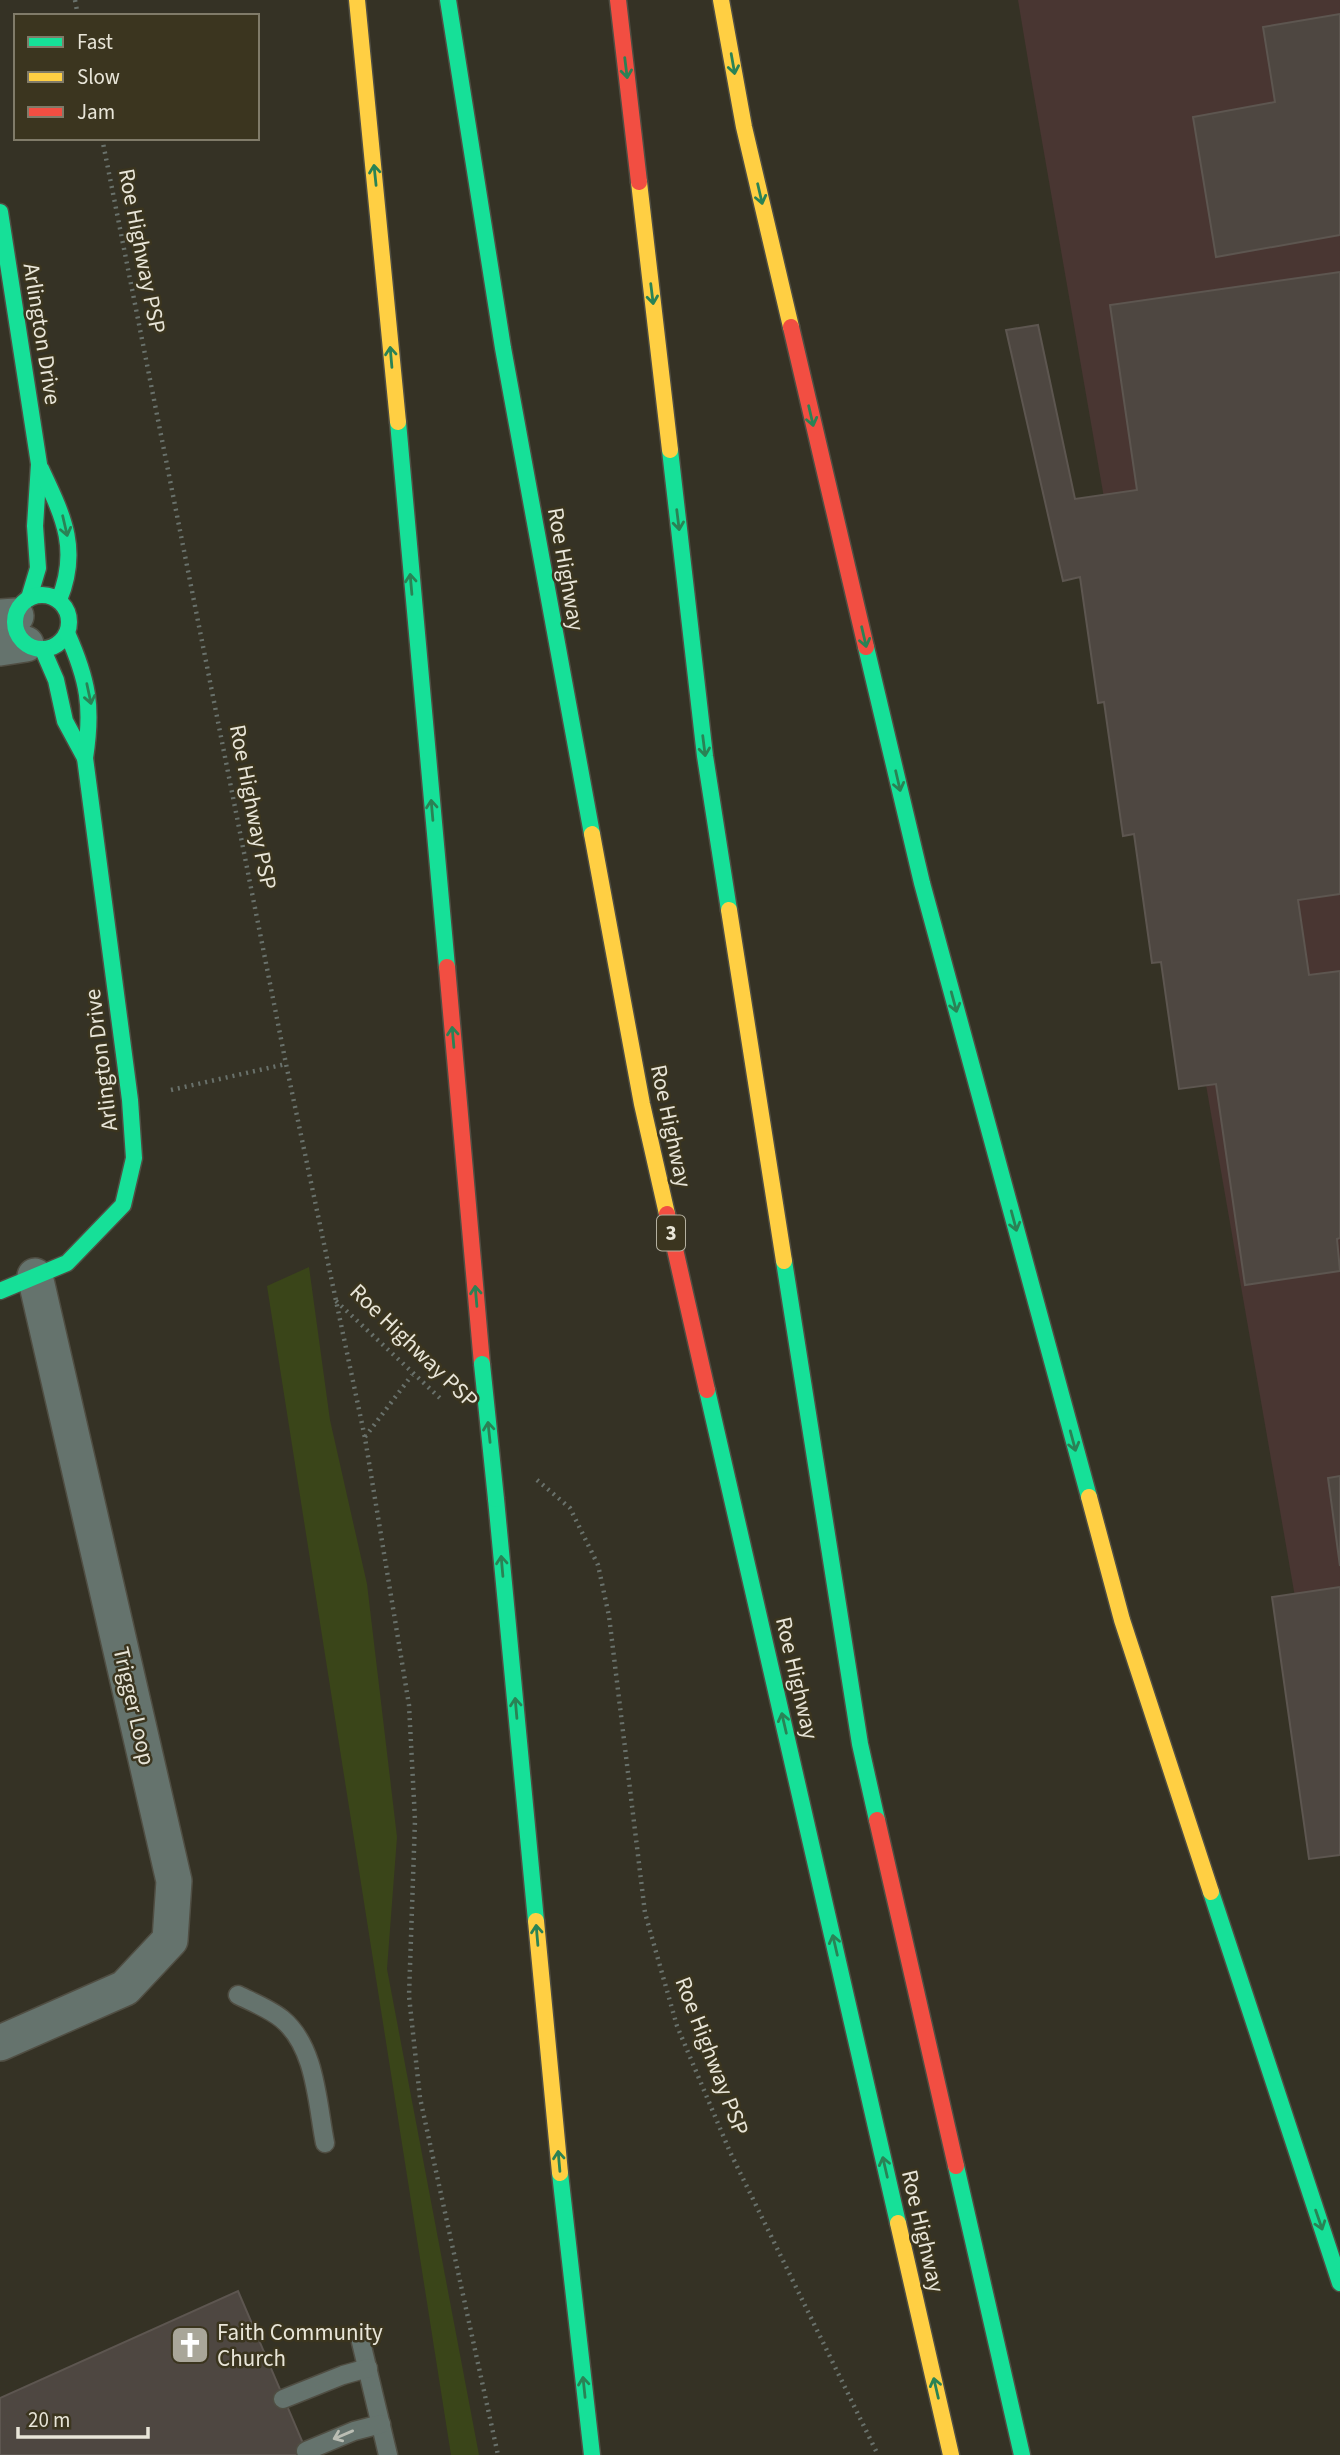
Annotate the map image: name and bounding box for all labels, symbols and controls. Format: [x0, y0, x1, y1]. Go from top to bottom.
legend [14, 14, 259, 140]
text: Fast [77, 27, 113, 57]
one-way arrow [726, 52, 740, 75]
one-way arrow [619, 56, 632, 79]
text: Slow [77, 62, 120, 92]
text: Jam [77, 97, 115, 127]
one-way arrow [368, 165, 381, 187]
street label: Roe Highway PSP [110, 166, 174, 336]
one-way arrow [753, 182, 767, 205]
street label: Arlington Drive [15, 261, 69, 407]
one-way arrow [645, 282, 658, 305]
one-way arrow [384, 346, 397, 369]
one-way arrow [805, 404, 818, 426]
street label: Roe Highway [539, 505, 593, 634]
one-way arrow [672, 508, 685, 531]
one-way arrow [60, 515, 73, 537]
one-way arrow [404, 573, 417, 596]
one-way arrow [858, 625, 871, 648]
one-way arrow [82, 682, 96, 705]
street label: Roe Highway PSP [221, 722, 285, 892]
one-way arrow [698, 734, 711, 757]
one-way arrow [892, 769, 906, 792]
one-way arrow [425, 800, 438, 822]
street label: Arlington Drive [76, 987, 126, 1133]
one-way arrow [948, 990, 961, 1013]
one-way arrow [446, 1026, 459, 1049]
street label: Roe Highway [642, 1062, 700, 1191]
one-way arrow [1008, 1210, 1021, 1232]
road number: 3 [657, 1216, 685, 1250]
street label: Roe Highway PSP [342, 1276, 486, 1416]
one-way arrow [469, 1286, 482, 1308]
one-way arrow [482, 1421, 495, 1444]
one-way arrow [1067, 1429, 1080, 1452]
one-way arrow [495, 1555, 508, 1577]
street label: Roe Highway [767, 1614, 827, 1743]
street label: Trigger Loop [104, 1644, 164, 1768]
one-way arrow [509, 1697, 522, 1720]
one-way arrow [776, 1712, 790, 1735]
one-way arrow [530, 1924, 543, 1946]
one-way arrow [827, 1934, 841, 1957]
street label: Roe Highway PSP [667, 1972, 757, 2140]
one-way arrow [552, 2150, 565, 2173]
one-way arrow [878, 2156, 892, 2179]
street label: Roe Highway [893, 2167, 953, 2296]
one-way arrow [1314, 2209, 1326, 2231]
place label: Faith Community Church [217, 2316, 383, 2375]
church icon: Faith Community Church [169, 2324, 211, 2366]
one-way arrow [577, 2376, 590, 2399]
one-way arrow [929, 2378, 942, 2400]
scale bar [18, 2396, 147, 2440]
text: 20 m [28, 2405, 70, 2435]
one-way arrow [332, 2430, 354, 2443]

